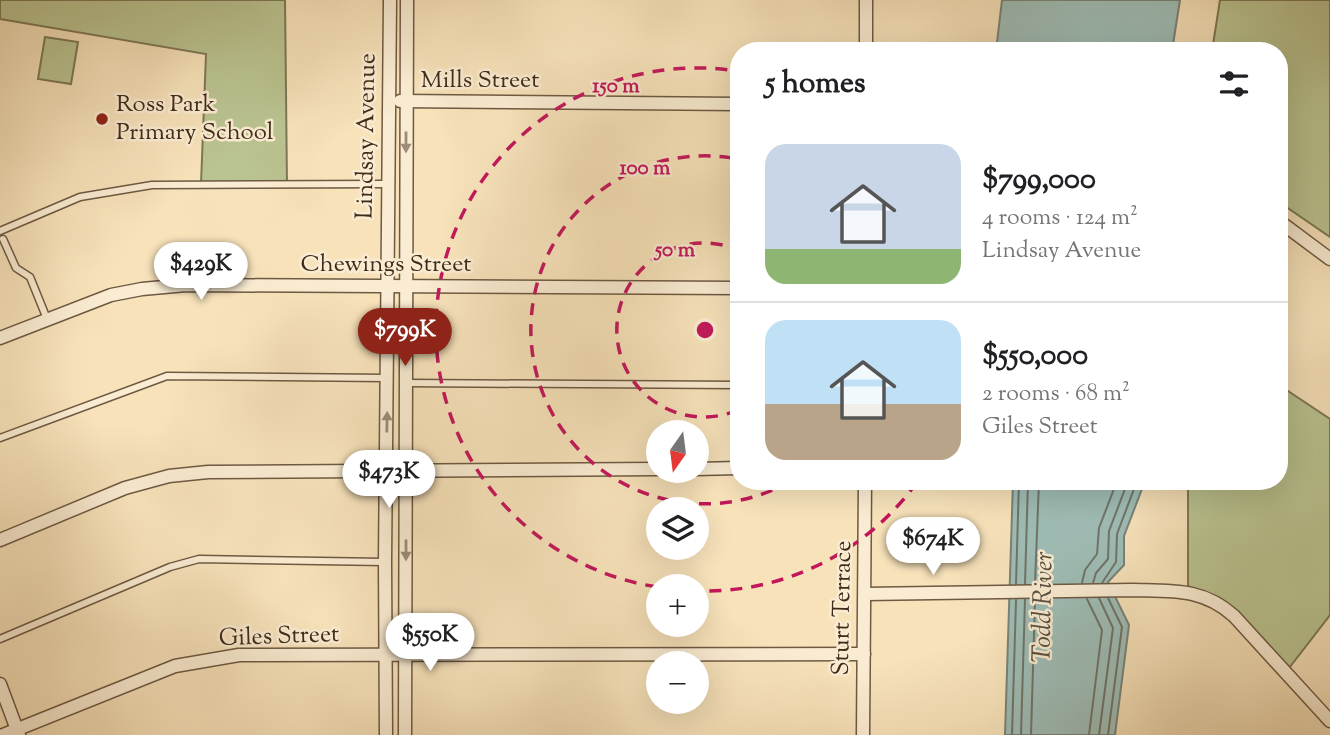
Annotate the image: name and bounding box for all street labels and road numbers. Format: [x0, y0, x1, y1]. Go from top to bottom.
street label: Lindsay Avenue [349, 53, 385, 219]
street label: Mills Street [421, 64, 539, 98]
street label: Chewings Street [301, 248, 471, 282]
street label: Sturt Terrace [825, 540, 861, 676]
street label: Giles Street [218, 618, 340, 656]

